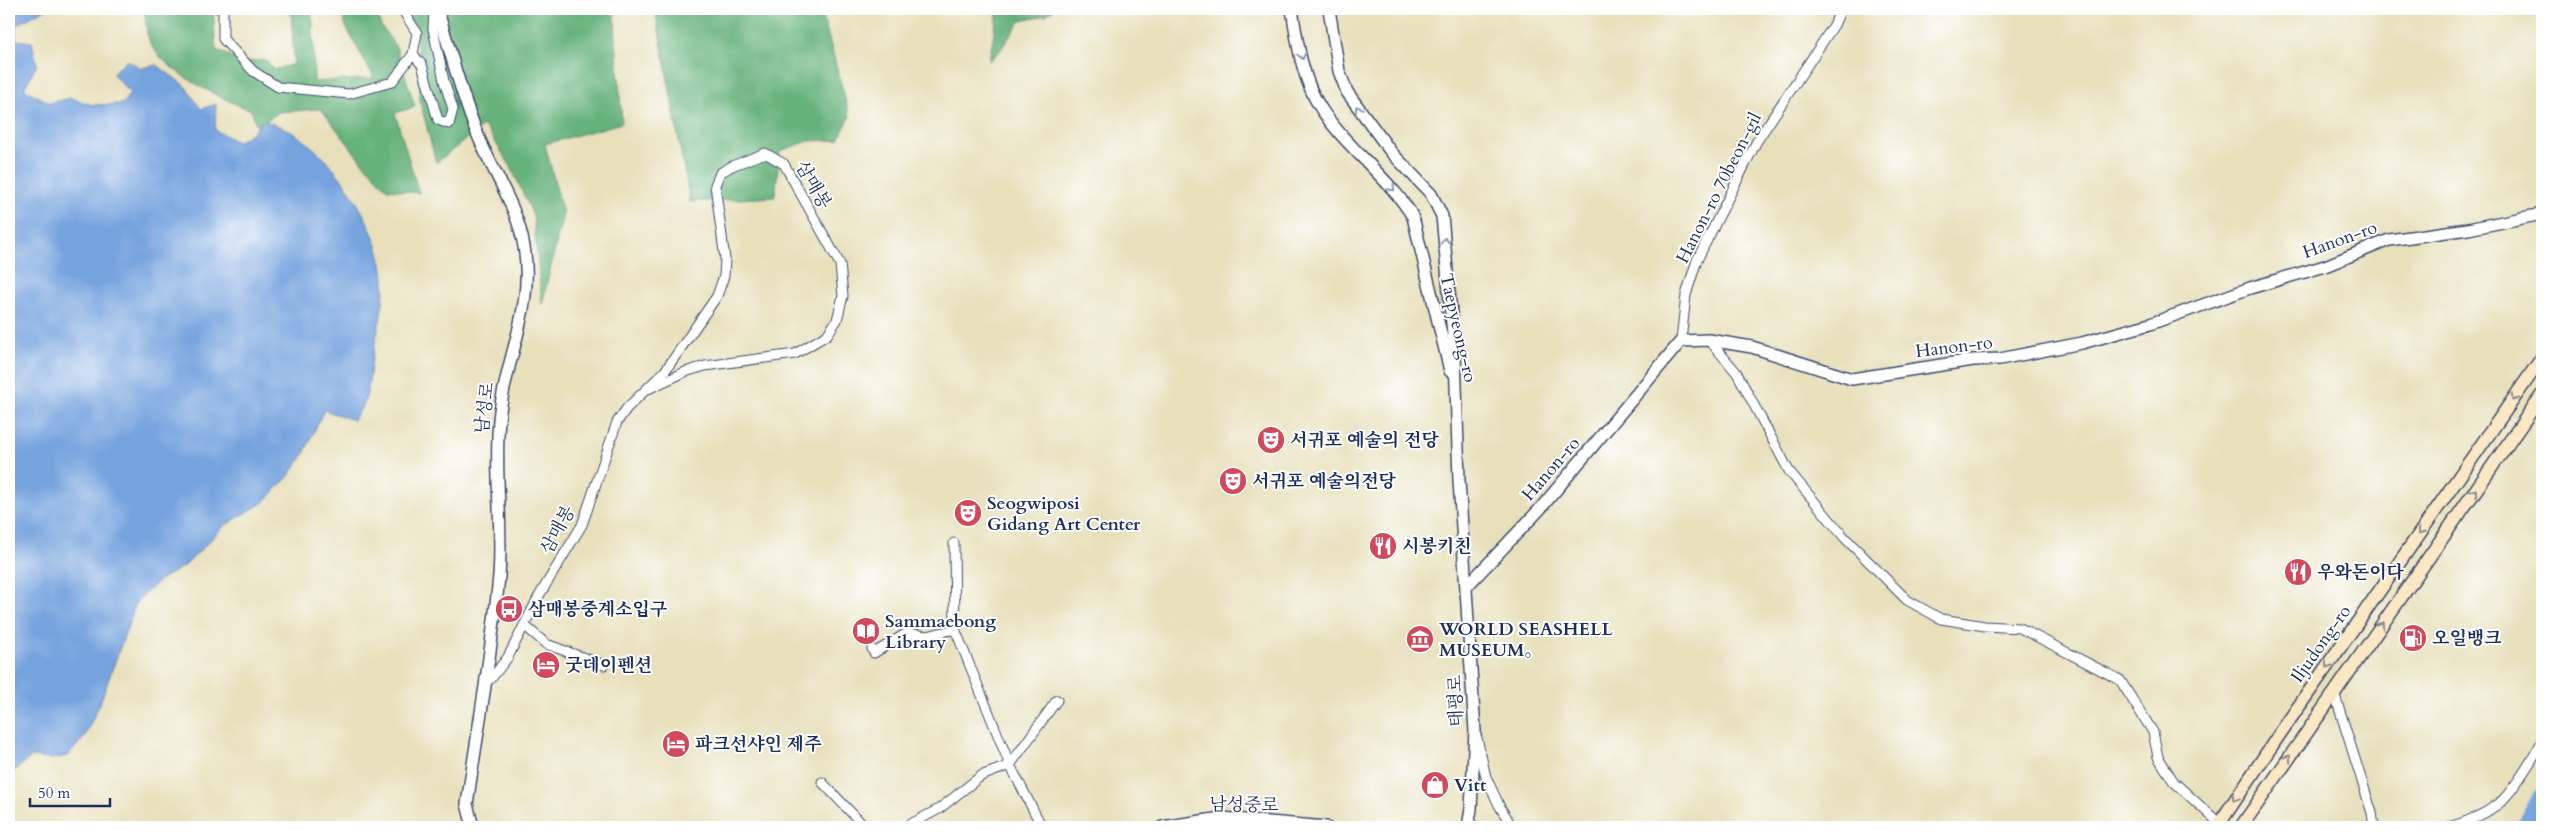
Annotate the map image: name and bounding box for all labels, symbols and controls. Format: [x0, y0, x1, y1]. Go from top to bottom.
one-way arrow [1296, 52, 1307, 61]
one-way arrow [1355, 105, 1364, 114]
street label: Hanon-ro 70beon-gil [1670, 108, 1768, 268]
street label: 삼매봉 [789, 156, 837, 214]
one-way arrow [1386, 183, 1395, 192]
street label: Hanon-ro [2299, 215, 2381, 265]
one-way arrow [1440, 237, 1451, 245]
street label: Taepyeong-ro [1433, 271, 1483, 385]
street label: Hanon-ro [1914, 330, 1994, 364]
street label: 남성로 [469, 381, 501, 435]
one-way arrow [2511, 393, 2520, 402]
theatre icon: 서귀포 예술의 전당 [1256, 425, 1286, 455]
place label: 서귀포 예술의 전당 [1290, 428, 1439, 453]
street label: Hanon-ro [1516, 431, 1586, 506]
theatre icon: 서귀포 예술의전당 [1218, 466, 1248, 496]
place label: 서귀포 예술의전당 [1252, 469, 1397, 494]
one-way arrow [2468, 488, 2477, 498]
place label: Seogwiposi Gidang Art Center [987, 491, 1141, 537]
theatre icon: Seogwiposi Gidang Art Center [953, 498, 983, 528]
street label: 삼매봉 [535, 501, 581, 559]
one-way arrow [2418, 526, 2427, 535]
restaurant icon: 시봉키친 [1368, 531, 1398, 561]
place label: 시봉키친 [1402, 534, 1472, 559]
restaurant icon: 우와돈이다 [2283, 557, 2313, 587]
place label: 우와돈이다 [2317, 560, 2405, 585]
bus stop icon: 삼매봉중계소입구 [494, 594, 524, 624]
place label: 삼매봉중계소입구 [528, 597, 668, 622]
street label: Iljudong-ro [2285, 600, 2357, 688]
place label: Sammaebong Library [885, 609, 996, 655]
library icon: Sammaebong Library [851, 616, 881, 646]
place label: WORLD SEASHELL MUSEUM。 [1438, 617, 1614, 663]
one-way arrow [2375, 621, 2384, 631]
fuel station icon: 오일뱅크 [2398, 623, 2428, 653]
museum icon: WORLD SEASHELL MUSEUM。 [1405, 624, 1435, 654]
place label: 오일뱅크 [2432, 626, 2502, 651]
hotel icon: 굿데이펜션 [531, 650, 561, 680]
place label: 굿데이펜션 [565, 653, 652, 678]
one-way arrow [2325, 659, 2334, 669]
street label: 태평로 [1443, 674, 1469, 728]
hotel icon: 파크선샤인 제주 [661, 729, 691, 759]
place label: 파크선샤인 제주 [695, 732, 822, 757]
one-way arrow [2282, 754, 2291, 764]
shop icon: Vitt [1420, 770, 1450, 800]
place label: Vitt [1454, 773, 1487, 798]
scale bar [30, 776, 110, 808]
text: 50 m [38, 783, 70, 803]
street label: 남성중로 [1209, 792, 1279, 818]
one-way arrow [2232, 792, 2241, 802]

